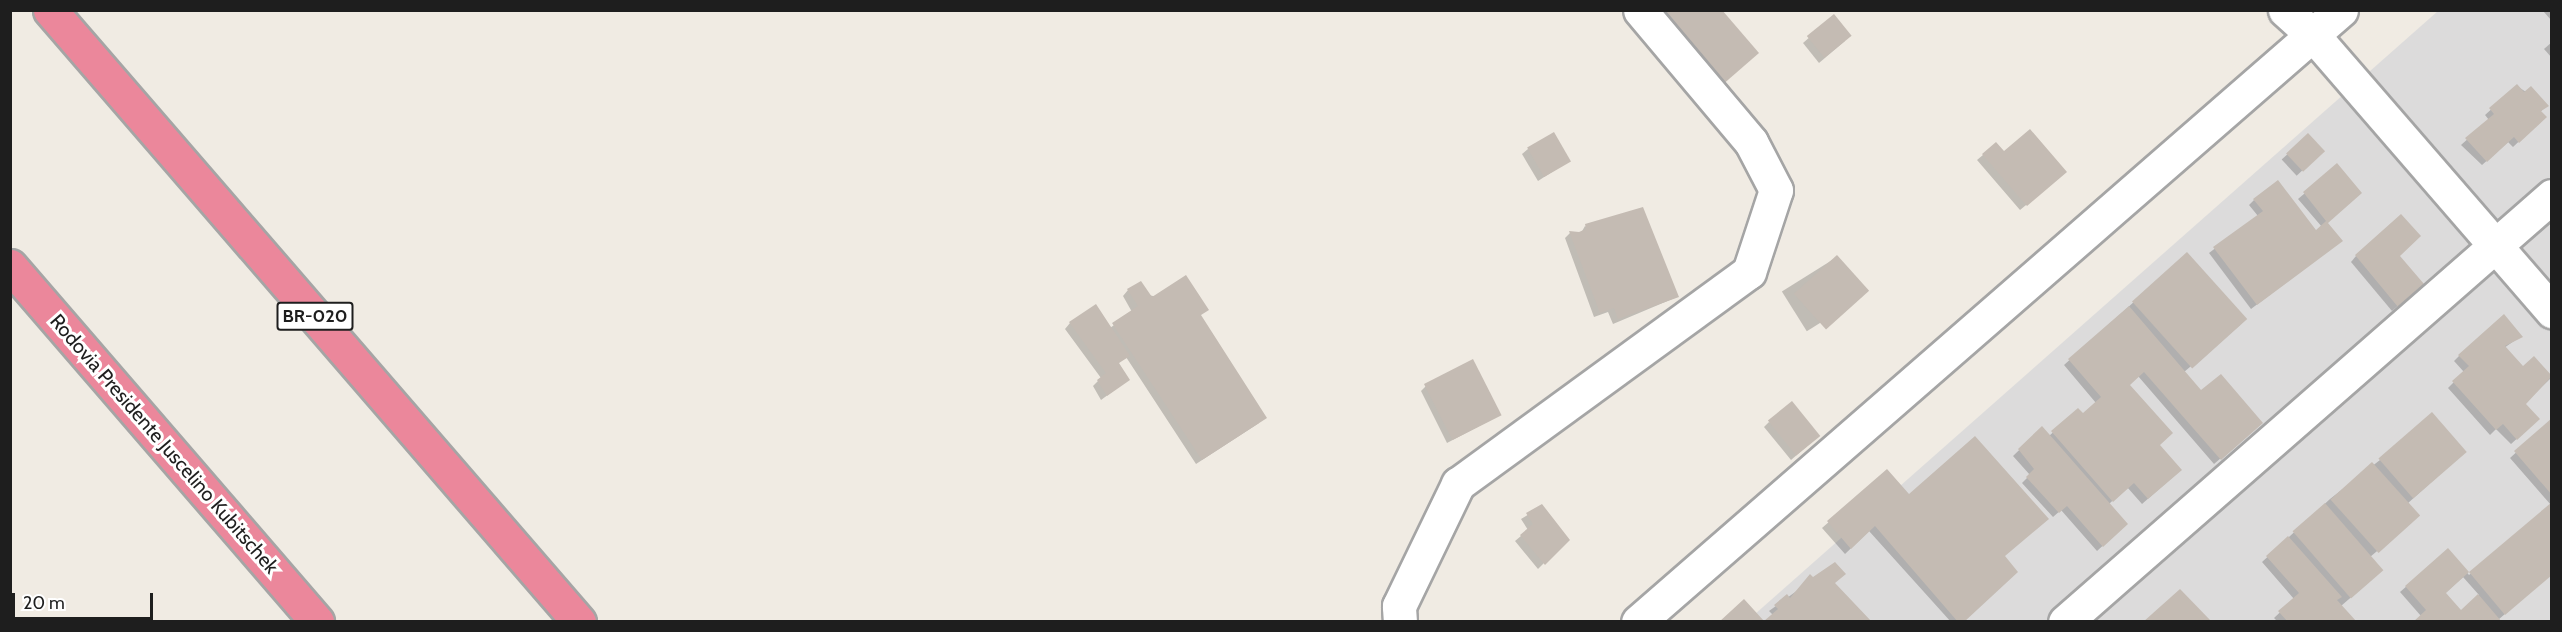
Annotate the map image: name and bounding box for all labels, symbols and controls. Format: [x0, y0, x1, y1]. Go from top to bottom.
road number: BR-020 [276, 301, 354, 331]
street label: Rodovia Presidente Juscelino Kubitschek [45, 309, 283, 579]
scale bar [15, 581, 156, 619]
text: 20 m [23, 592, 65, 614]

